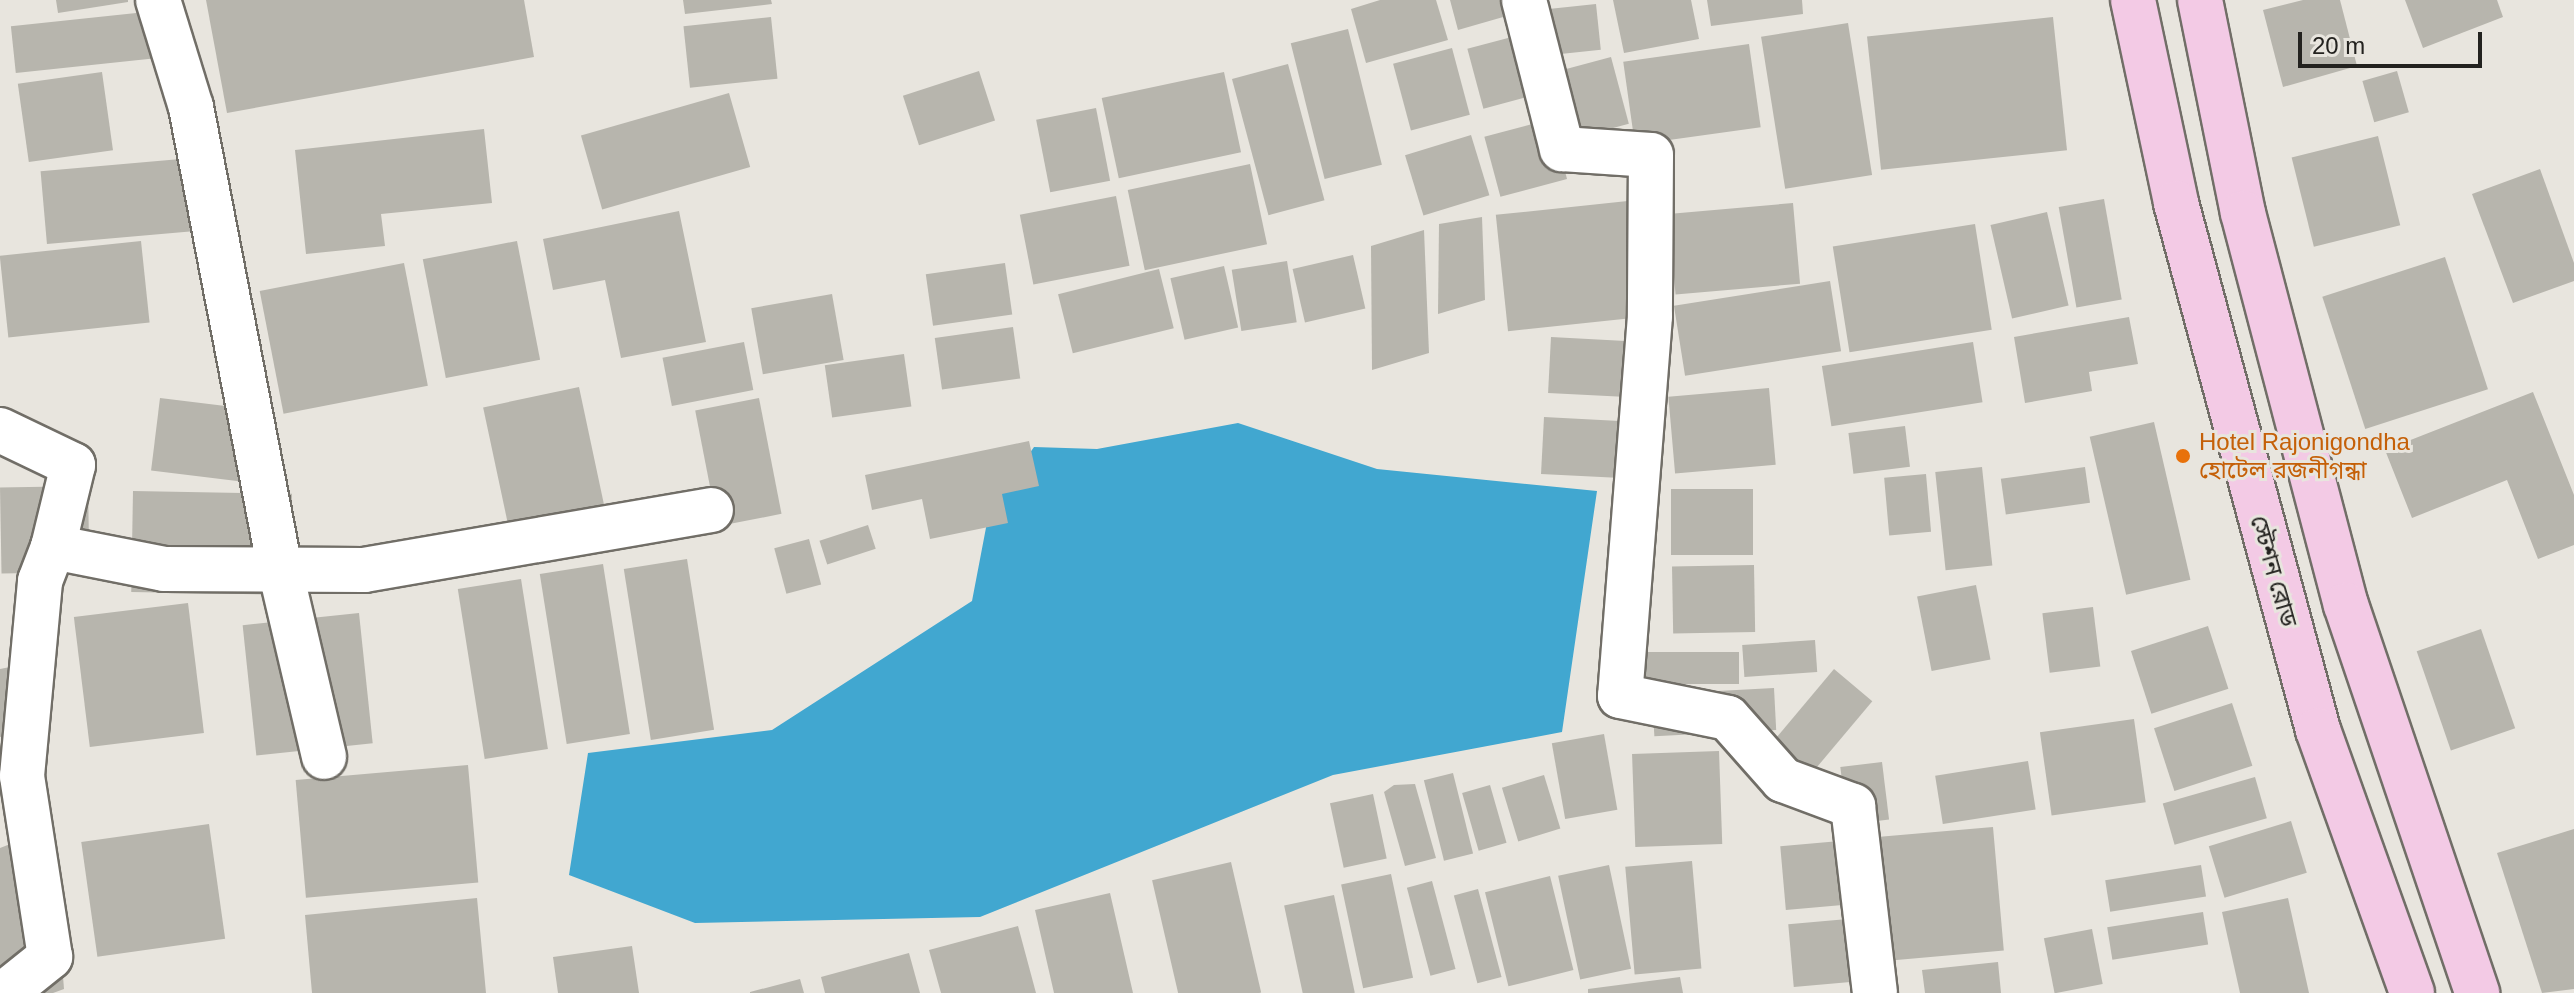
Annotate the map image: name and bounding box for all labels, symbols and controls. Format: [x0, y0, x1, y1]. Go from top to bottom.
scale bar [2302, 16, 2486, 66]
text: 20 m [2312, 32, 2365, 59]
place label: Hotel Rajonigondha হোটেল রজনীগন্ধা [2199, 428, 2410, 484]
marker: Hotel Rajonigondha হোটেল রজনীগন্ধা [2174, 447, 2192, 465]
street label: স্টেশন রোড [2244, 512, 2304, 630]

